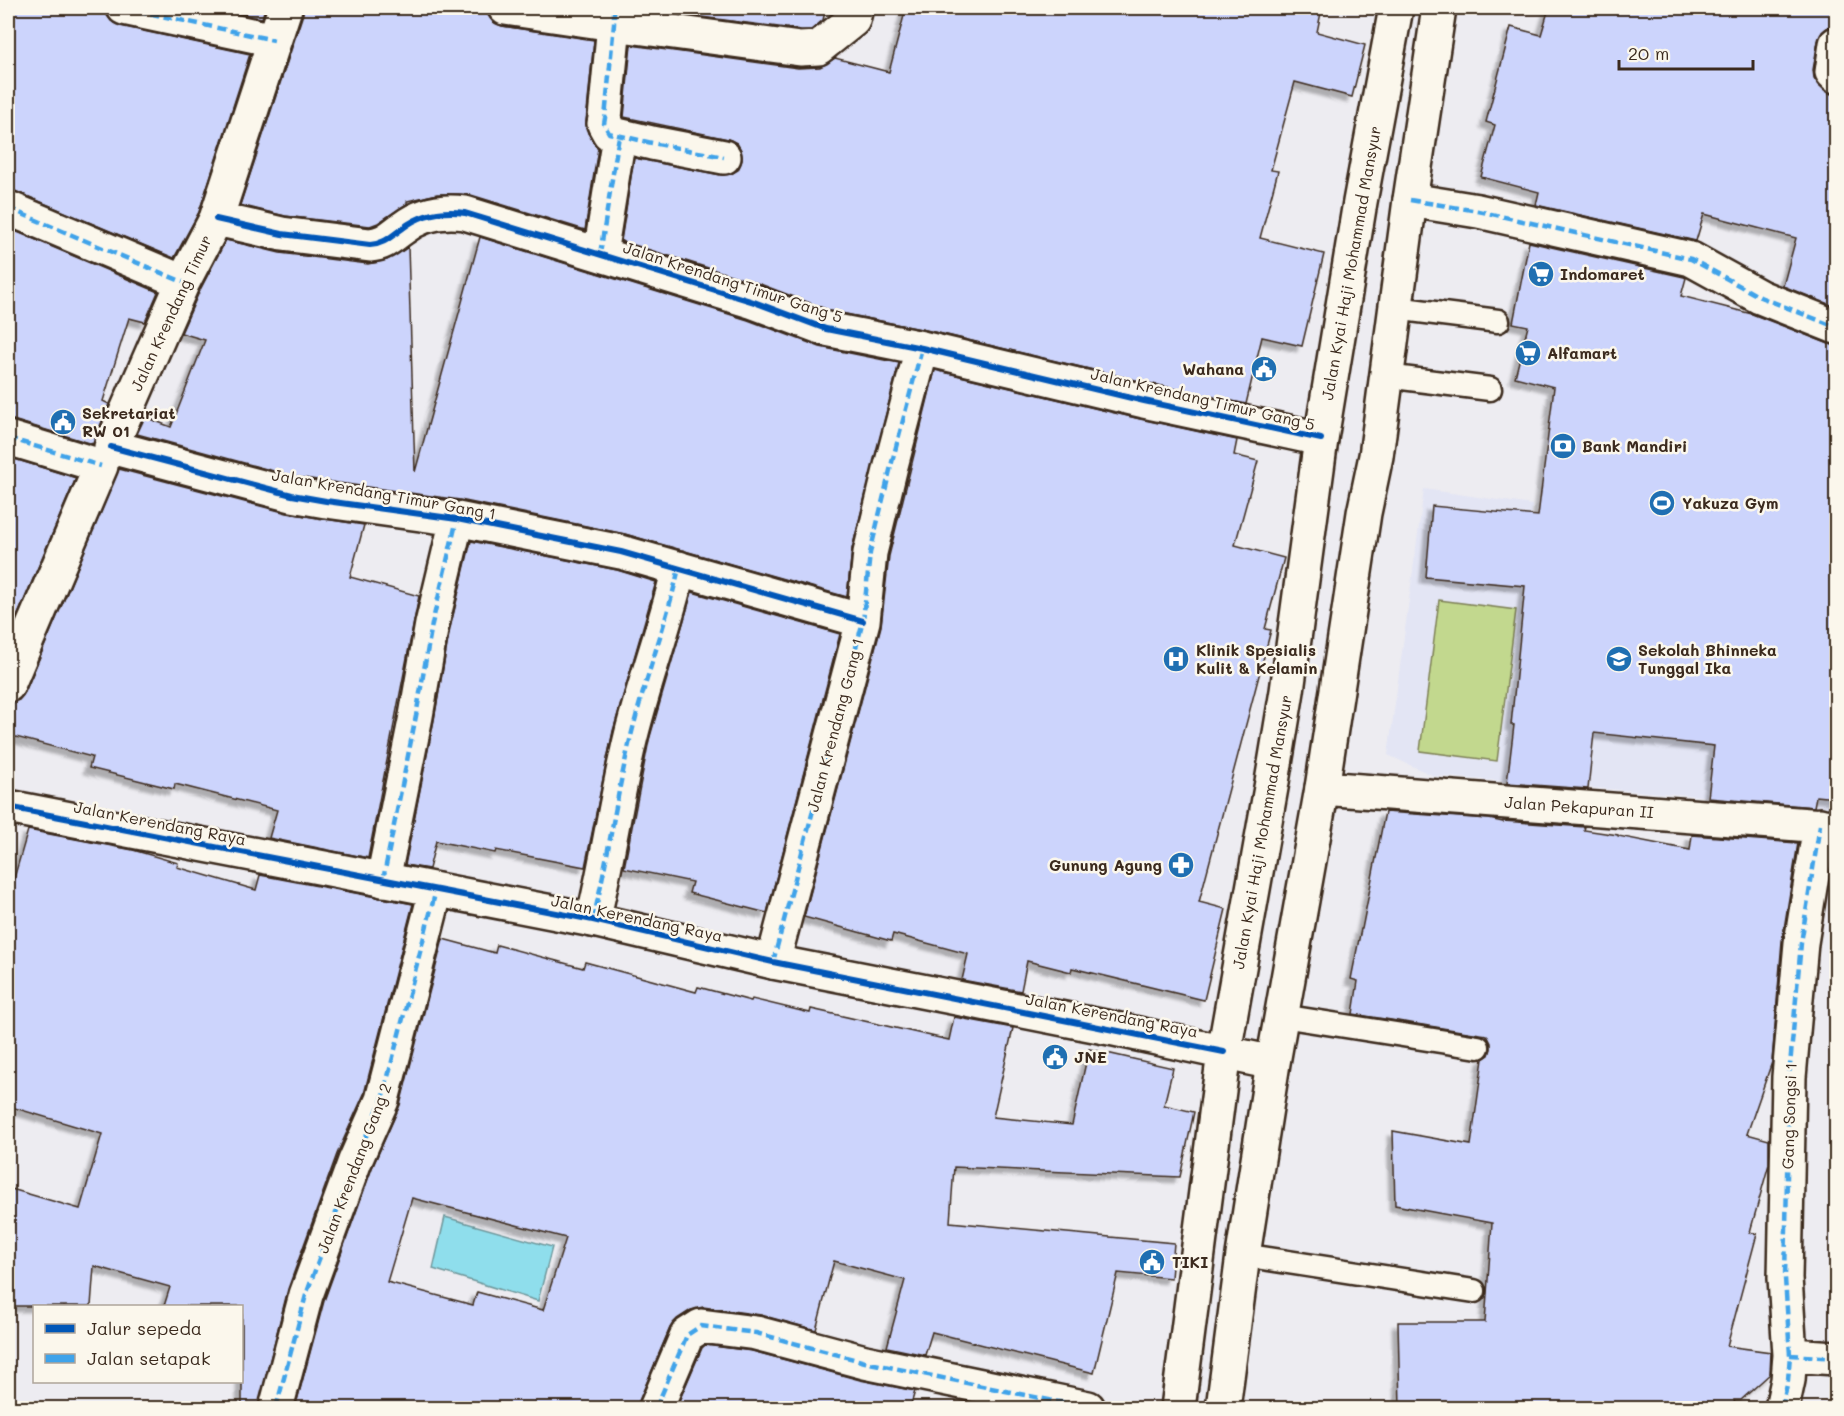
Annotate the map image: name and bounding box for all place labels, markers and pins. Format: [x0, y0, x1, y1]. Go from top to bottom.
supermarket icon: Indomaret [1526, 259, 1556, 289]
place label: Indomaret [1560, 263, 1645, 284]
supermarket icon: Alfamart [1513, 338, 1543, 368]
place label: Alfamart [1547, 342, 1617, 363]
public building icon: Wahana [1249, 354, 1279, 384]
place label: Wahana [1182, 358, 1244, 379]
place label: Sekretariat RW 01 [82, 402, 176, 441]
public building icon: Sekretariat RW 01 [48, 407, 78, 437]
bank icon: Bank Mandiri [1548, 431, 1578, 461]
place label: Bank Mandiri [1582, 435, 1687, 456]
sports icon: Yakuza Gym [1647, 488, 1677, 518]
place label: Yakuza Gym [1682, 492, 1778, 513]
place label: Klinik Spesialis Kulit & Kelamin [1196, 639, 1318, 678]
place label: Sekolah Bhinneka Tunggal Ika [1638, 639, 1777, 678]
hospital icon: Klinik Spesialis Kulit & Kelamin [1161, 644, 1191, 674]
school or university icon: Sekolah Bhinneka Tunggal Ika [1604, 644, 1634, 674]
pharmacy icon: Gunung Agung [1166, 850, 1196, 880]
place label: Gunung Agung [1049, 854, 1162, 875]
public building icon: JNE [1040, 1042, 1070, 1072]
place label: JNE [1074, 1046, 1107, 1067]
public building icon: TIKI [1137, 1247, 1167, 1277]
place label: TIKI [1172, 1251, 1208, 1272]

